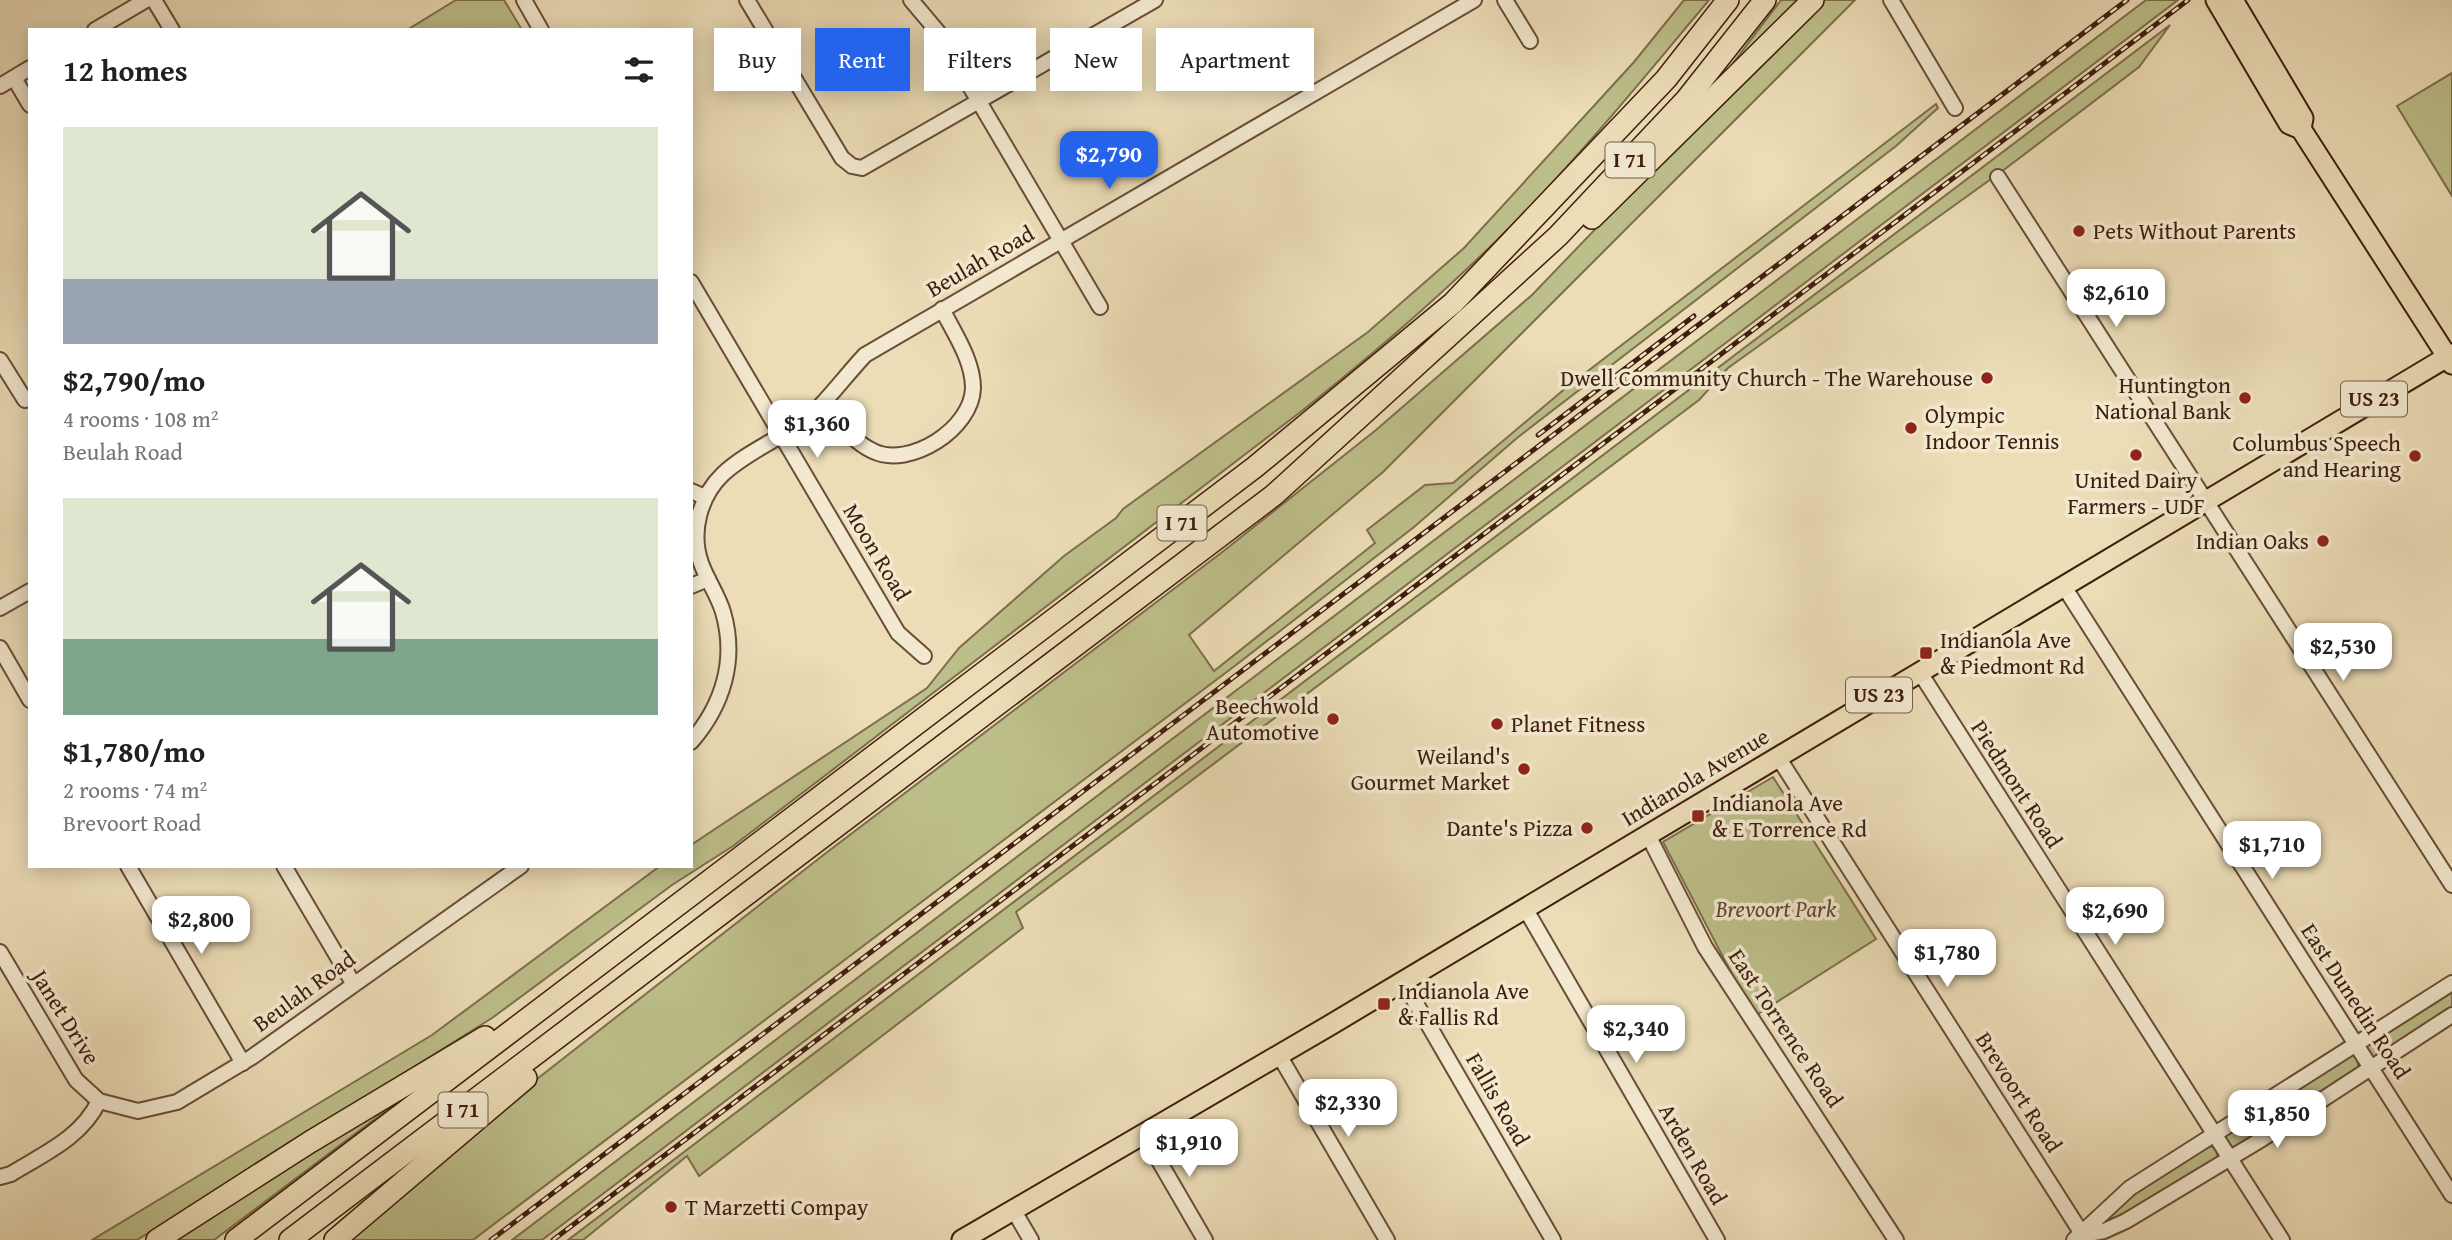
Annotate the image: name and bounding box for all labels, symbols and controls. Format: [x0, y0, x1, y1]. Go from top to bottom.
chip: Buy [714, 28, 801, 91]
chip: Rent [815, 28, 910, 91]
chip: Filters [924, 28, 1036, 91]
chip: New [1050, 28, 1142, 91]
chip: Apartment [1156, 28, 1314, 91]
text: 12 homes [63, 48, 188, 92]
icon: filters [620, 51, 658, 89]
pin: $2,790 [1052, 132, 1166, 191]
text: $2,790 [1076, 137, 1142, 170]
road number: I 71 [1606, 142, 1654, 178]
icon: home [298, 173, 424, 299]
place label: Pets Without Parents [2093, 214, 2296, 247]
street label: Beulah Road [920, 216, 1040, 305]
marker: Pets Without Parents [2071, 223, 2087, 239]
pin: $2,610 [2059, 270, 2173, 329]
text: $2,610 [2083, 275, 2149, 308]
text: $2,790/mo [63, 358, 205, 402]
place label: Dwell Community Church - The Warehouse [1560, 361, 1973, 394]
place label: Huntington National Bank [2095, 368, 2231, 427]
marker: Dwell Community Church - The Warehouse [1979, 370, 1995, 386]
road number: US 23 [2341, 382, 2407, 416]
marker: Huntington National Bank [2237, 390, 2253, 406]
place label: Olympic Indoor Tennis [1925, 398, 2060, 457]
pin: $1,360 [760, 400, 874, 460]
text: 4 rooms · 108 m² [63, 402, 218, 435]
text: $1,360 [784, 406, 850, 439]
marker: Olympic Indoor Tennis [1903, 420, 1919, 436]
place label: Columbus Speech and Hearing [2233, 426, 2402, 485]
text: Beulah Road [63, 435, 183, 468]
marker: United Dairy Farmers - UDF [2128, 447, 2144, 463]
marker: Columbus Speech and Hearing [2407, 448, 2423, 464]
place label: United Dairy Farmers - UDF [2067, 463, 2205, 522]
street label: Moon Road [835, 497, 920, 607]
road number: I 71 [1158, 505, 1206, 540]
place label: Indian Oaks [2196, 524, 2309, 557]
marker: Indian Oaks [2315, 533, 2331, 549]
icon: home [298, 544, 424, 670]
place label: Indianola Ave & Piedmont Rd [1940, 623, 2085, 682]
pin: $2,530 [2286, 624, 2400, 683]
text: $2,530 [2310, 629, 2376, 662]
marker: Indianola Ave & Piedmont Rd [1918, 645, 1934, 661]
road number: US 23 [1846, 678, 1912, 712]
place label: Beechwold Automotive [1206, 689, 1320, 748]
place label: Planet Fitness [1511, 707, 1645, 740]
marker: Beechwold Automotive [1325, 711, 1341, 727]
street label: Piedmont Road [1964, 713, 2072, 855]
marker: Planet Fitness [1489, 716, 1505, 732]
street label: Indianola Avenue [1615, 719, 1775, 834]
text: $1,780/mo [63, 729, 205, 773]
place label: Weiland's Gourmet Market [1351, 739, 1510, 798]
marker: Weiland's Gourmet Market [1516, 761, 1532, 777]
text: 2 rooms · 74 m² [63, 773, 207, 806]
place label: Indianola Ave & E Torrence Rd [1712, 786, 1868, 845]
text: Brevoort Road [63, 806, 201, 839]
marker: Indianola Ave & E Torrence Rd [1690, 808, 1706, 824]
place label: Dante's Pizza [1446, 811, 1573, 844]
marker: Dante's Pizza [1579, 820, 1595, 836]
pin: $1,710 [2215, 822, 2329, 881]
text: $1,710 [2239, 827, 2305, 860]
pin: $2,690 [2058, 888, 2172, 947]
park label: Brevoort Park [1715, 892, 1837, 925]
text: $2,690 [2082, 893, 2148, 926]
pin: $2,800 [144, 897, 258, 956]
text: $2,800 [168, 902, 234, 935]
street label: East Dunedin Road [2294, 916, 2420, 1086]
pin: $1,780 [1890, 930, 2004, 989]
text: $1,780 [1914, 935, 1980, 968]
street label: Beulah Road [246, 942, 362, 1039]
street label: East Torrence Road [1721, 942, 1852, 1114]
street label: Janet Drive [23, 960, 109, 1071]
place label: Indianola Ave & Fallis Rd [1398, 974, 1529, 1033]
marker: Indianola Ave & Fallis Rd [1376, 996, 1392, 1012]
pin: $2,340 [1579, 1006, 1693, 1065]
text: $2,340 [1603, 1011, 1669, 1044]
street label: Brevoort Road [1968, 1025, 2071, 1159]
street label: Fallis Road [1458, 1046, 1539, 1152]
pin: $2,330 [1291, 1080, 1405, 1139]
text: $2,330 [1315, 1085, 1381, 1118]
pin: $1,850 [2220, 1090, 2334, 1150]
road number: I 71 [438, 1092, 488, 1128]
text: $1,850 [2244, 1096, 2310, 1129]
street label: Arden Road [1651, 1097, 1736, 1211]
pin: $1,910 [1132, 1120, 1246, 1179]
text: $1,910 [1156, 1125, 1222, 1158]
place label: T Marzetti Compay [685, 1190, 869, 1223]
marker: T Marzetti Compay [663, 1199, 679, 1215]

